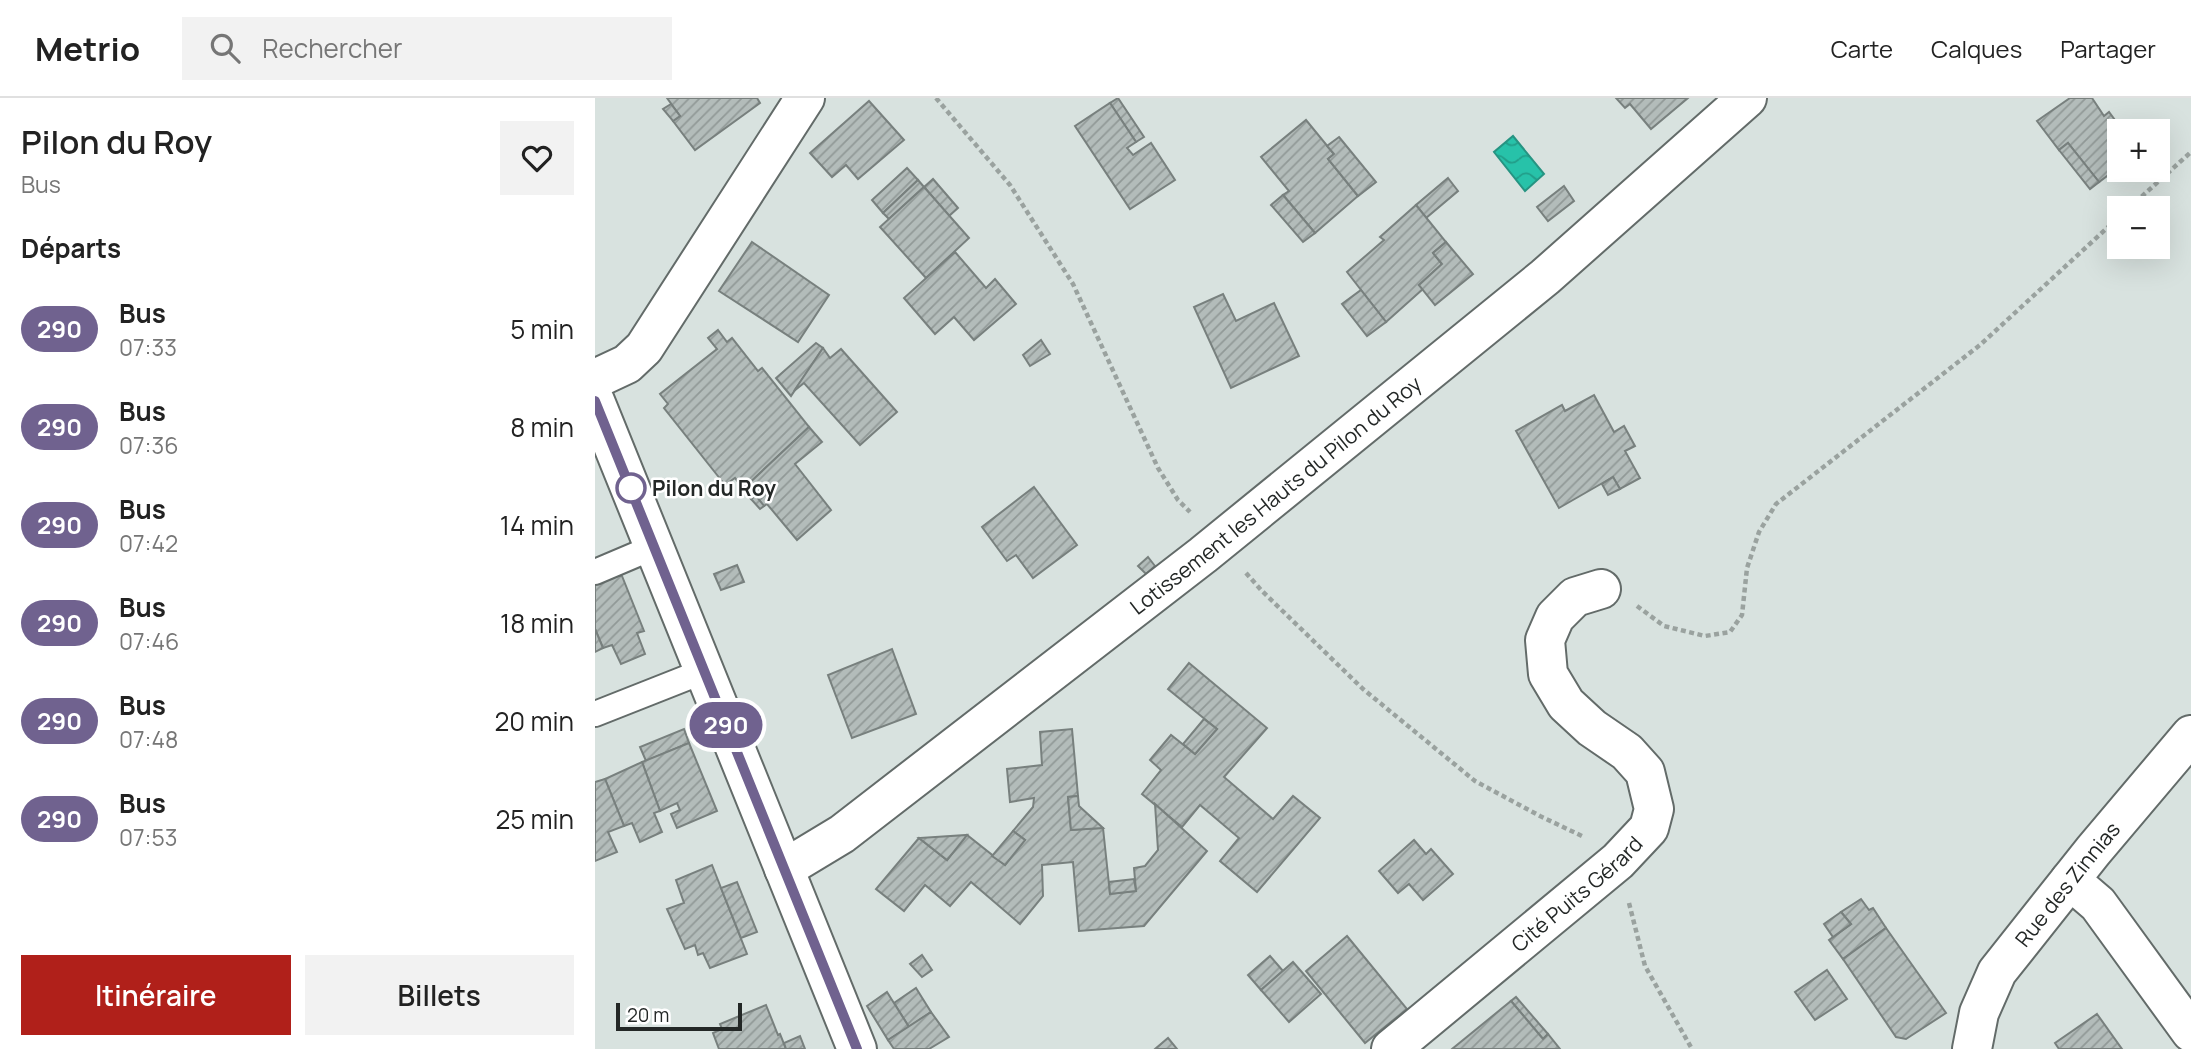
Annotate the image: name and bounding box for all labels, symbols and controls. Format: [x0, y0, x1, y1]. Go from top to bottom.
search box [182, 17, 672, 80]
text: Metrio [35, 26, 140, 71]
icon: search [206, 29, 244, 67]
text: Rechercher [262, 30, 402, 66]
text: Carte [1831, 32, 1893, 65]
text: Calques [1931, 32, 2022, 65]
text: Partager [2060, 32, 2156, 65]
text: Pilon du Roy [21, 119, 212, 164]
map controls [2107, 119, 2170, 259]
button: + [2107, 119, 2170, 182]
button: heart [500, 121, 574, 195]
text: Bus [21, 168, 61, 200]
button: − [2107, 196, 2170, 259]
text: Départs [21, 230, 121, 266]
text: Bus [119, 295, 166, 331]
text: 5 min [510, 311, 574, 347]
text: 290 [37, 312, 82, 345]
text: 07:33 [119, 331, 177, 363]
street label: Lotissement les Hauts du Pilon du Roy [1124, 369, 1427, 621]
text: Bus [119, 393, 166, 429]
text: 8 min [510, 409, 574, 445]
text: 290 [37, 410, 82, 443]
text: 07:36 [119, 429, 178, 461]
marker: Pilon du Roy [616, 473, 646, 503]
place label: Pilon du Roy [652, 474, 776, 502]
text: Bus [119, 491, 166, 527]
text: 14 min [500, 507, 574, 543]
text: 290 [37, 508, 82, 541]
text: 07:42 [119, 527, 178, 559]
text: Bus [119, 589, 166, 625]
text: 18 min [500, 605, 574, 641]
text: 290 [37, 606, 82, 639]
text: 07:46 [119, 625, 179, 657]
text: Bus [119, 687, 166, 723]
line badge: 290 [686, 702, 766, 748]
text: 20 min [495, 703, 574, 739]
text: 290 [37, 704, 82, 737]
text: 290 [703, 708, 749, 741]
text: 07:48 [119, 723, 178, 755]
text: Bus [119, 785, 166, 821]
text: 25 min [495, 801, 574, 837]
text: 290 [37, 802, 82, 835]
street label: Rue des Zinnias [2009, 816, 2126, 952]
text: 07:53 [119, 821, 177, 853]
street label: Cité Puits Gérard [1505, 830, 1648, 958]
button: Itinéraire [21, 955, 291, 1035]
button: Billets [305, 955, 574, 1035]
scale bar [616, 1000, 742, 1032]
text: 20 m [627, 1002, 669, 1028]

